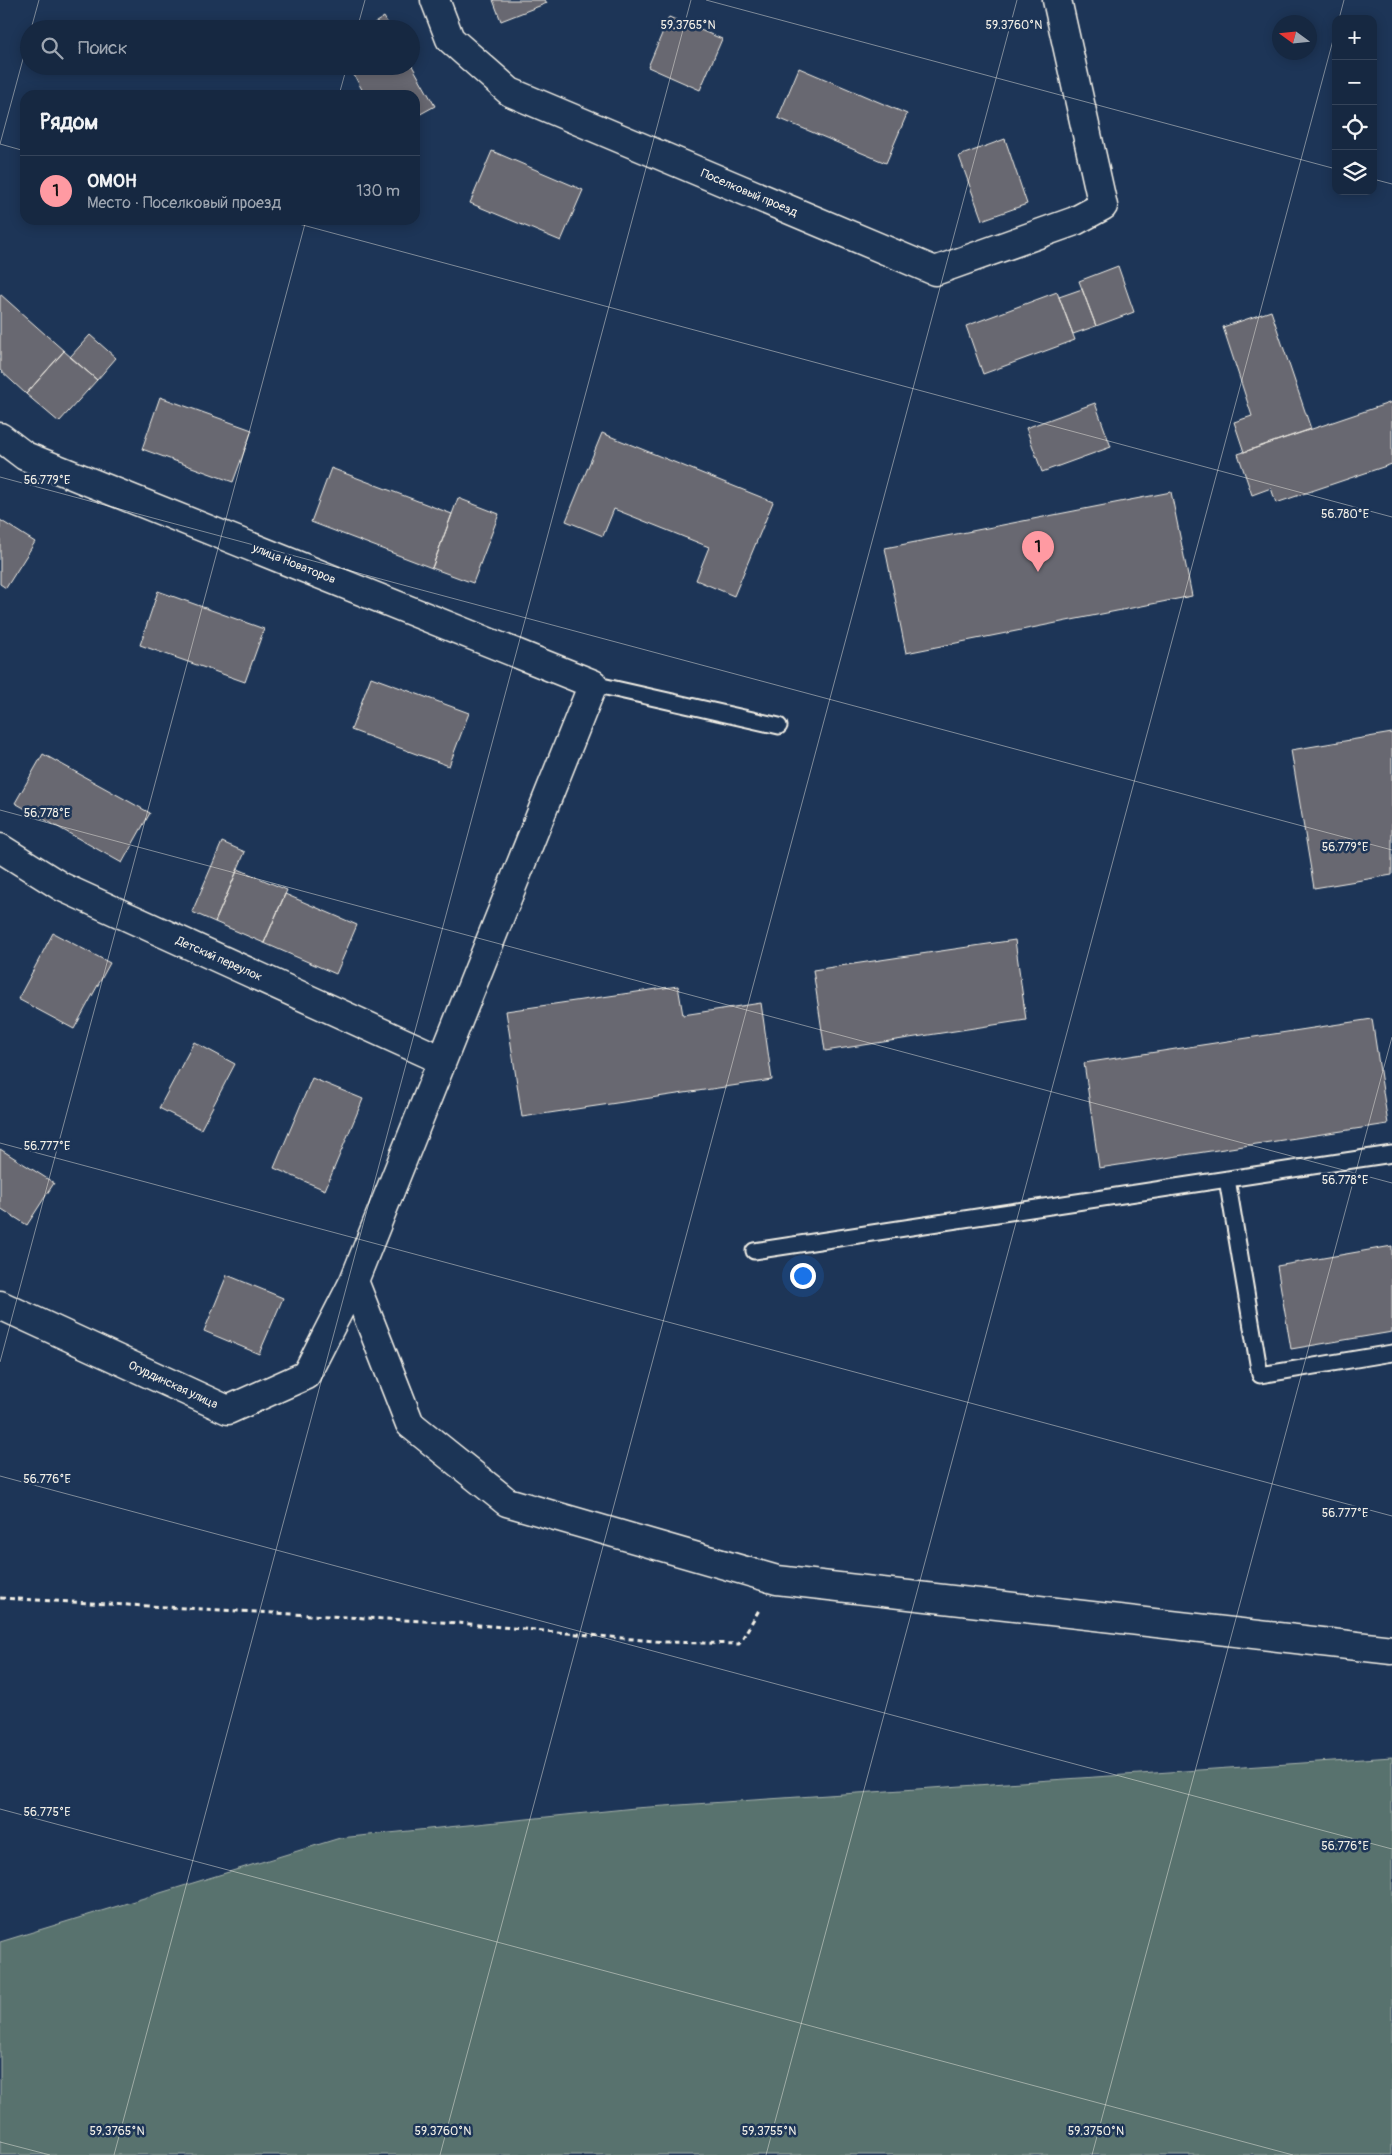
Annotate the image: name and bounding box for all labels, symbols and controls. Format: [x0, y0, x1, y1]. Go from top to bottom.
north arrow [1272, 15, 1317, 60]
map controls [1332, 15, 1377, 195]
button: + [1332, 15, 1377, 60]
text: 59.3765°N [660, 18, 716, 33]
text: 59.3760°N [986, 18, 1042, 33]
search box [20, 20, 420, 75]
icon: search [38, 34, 66, 62]
text: Поиск [78, 36, 128, 60]
button: − [1332, 60, 1377, 105]
button: locate [1332, 105, 1377, 150]
text: Рядом [40, 109, 98, 136]
button: layers [1332, 150, 1377, 195]
street label: Поселковый проезд [698, 166, 800, 220]
text: ОМОН [87, 169, 137, 193]
text: 1 [53, 181, 59, 201]
text: 130 m [356, 181, 400, 201]
text: Место · Поселковый проезд [87, 193, 281, 213]
text: 56.779°E [24, 473, 70, 488]
text: 56.780°E [1321, 507, 1369, 522]
pin: 1 [1022, 531, 1054, 572]
street label: улица Новаторов [249, 540, 338, 588]
text: 56.778°E [24, 806, 70, 821]
text: 56.779°E [1322, 840, 1368, 855]
street label: Детский переулок [173, 933, 264, 985]
text: 56.777°E [24, 1139, 70, 1154]
text: 56.778°E [1322, 1173, 1368, 1188]
your location [790, 1263, 816, 1289]
street label: Огурдинская улица [126, 1358, 221, 1412]
text: 56.776°E [23, 1472, 71, 1487]
text: 56.777°E [1322, 1506, 1368, 1521]
text: 56.775°E [24, 1805, 70, 1820]
text: 56.776°E [1321, 1839, 1369, 1854]
text: 59.3765°N [89, 2124, 145, 2139]
text: 59.3760°N [415, 2124, 471, 2139]
text: 59.3755°N [742, 2124, 796, 2139]
text: 59.3750°N [1068, 2124, 1124, 2139]

